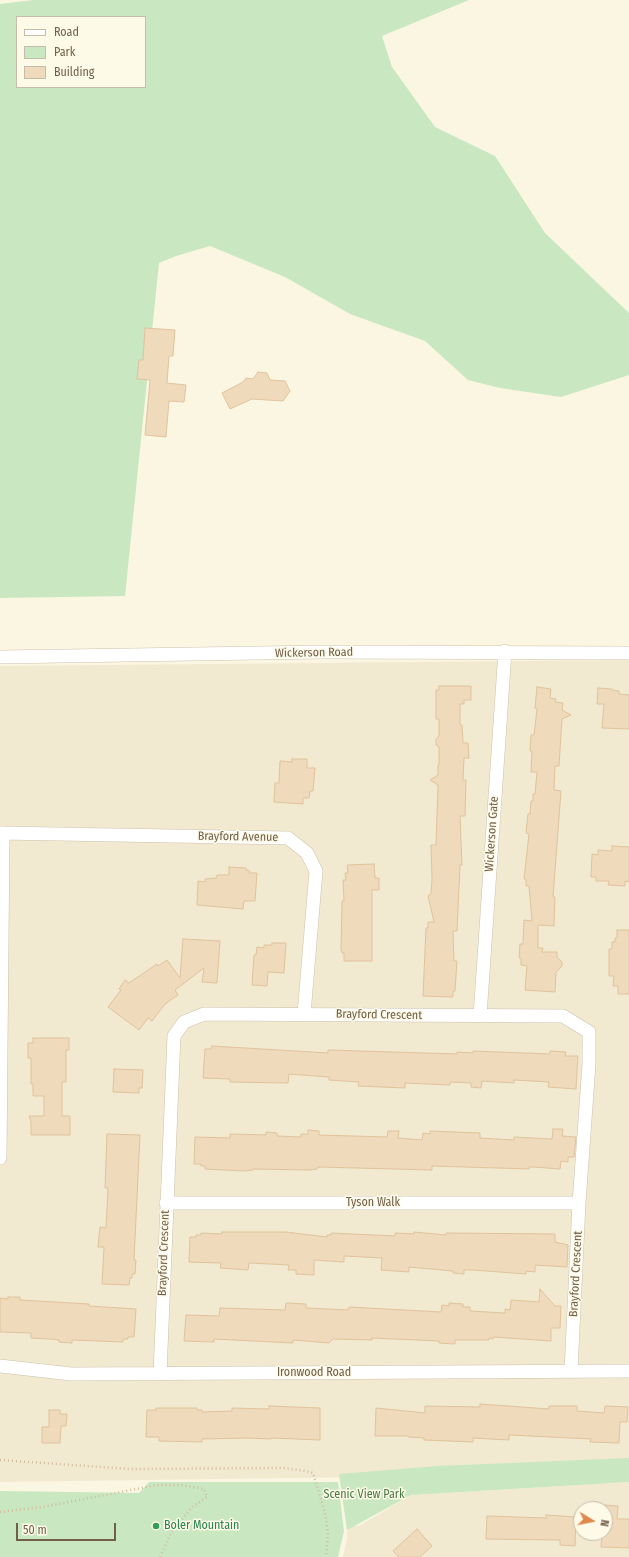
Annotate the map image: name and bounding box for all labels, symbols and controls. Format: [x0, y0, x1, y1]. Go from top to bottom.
legend [16, 16, 146, 88]
text: Road [54, 25, 79, 39]
text: Park [54, 45, 75, 59]
text: Building [54, 65, 94, 79]
street label: Wickerson Road [275, 645, 353, 661]
street label: Wickerson Gate [482, 796, 502, 872]
street label: Brayford Avenue [198, 829, 278, 845]
street label: Brayford Crescent [336, 1007, 422, 1023]
street label: Tyson Walk [346, 1196, 400, 1210]
street label: Brayford Crescent [155, 1210, 173, 1296]
street label: Brayford Crescent [567, 1231, 585, 1317]
street label: Ironwood Road [277, 1366, 351, 1380]
park label: Scenic View Park [323, 1488, 405, 1502]
north arrow [573, 1501, 613, 1541]
scale bar [18, 1515, 118, 1541]
place label: Boler Mountain [164, 1519, 239, 1533]
text: N [597, 1519, 611, 1527]
marker: Boler Mountain [151, 1521, 161, 1531]
text: 50 m [23, 1523, 47, 1537]

